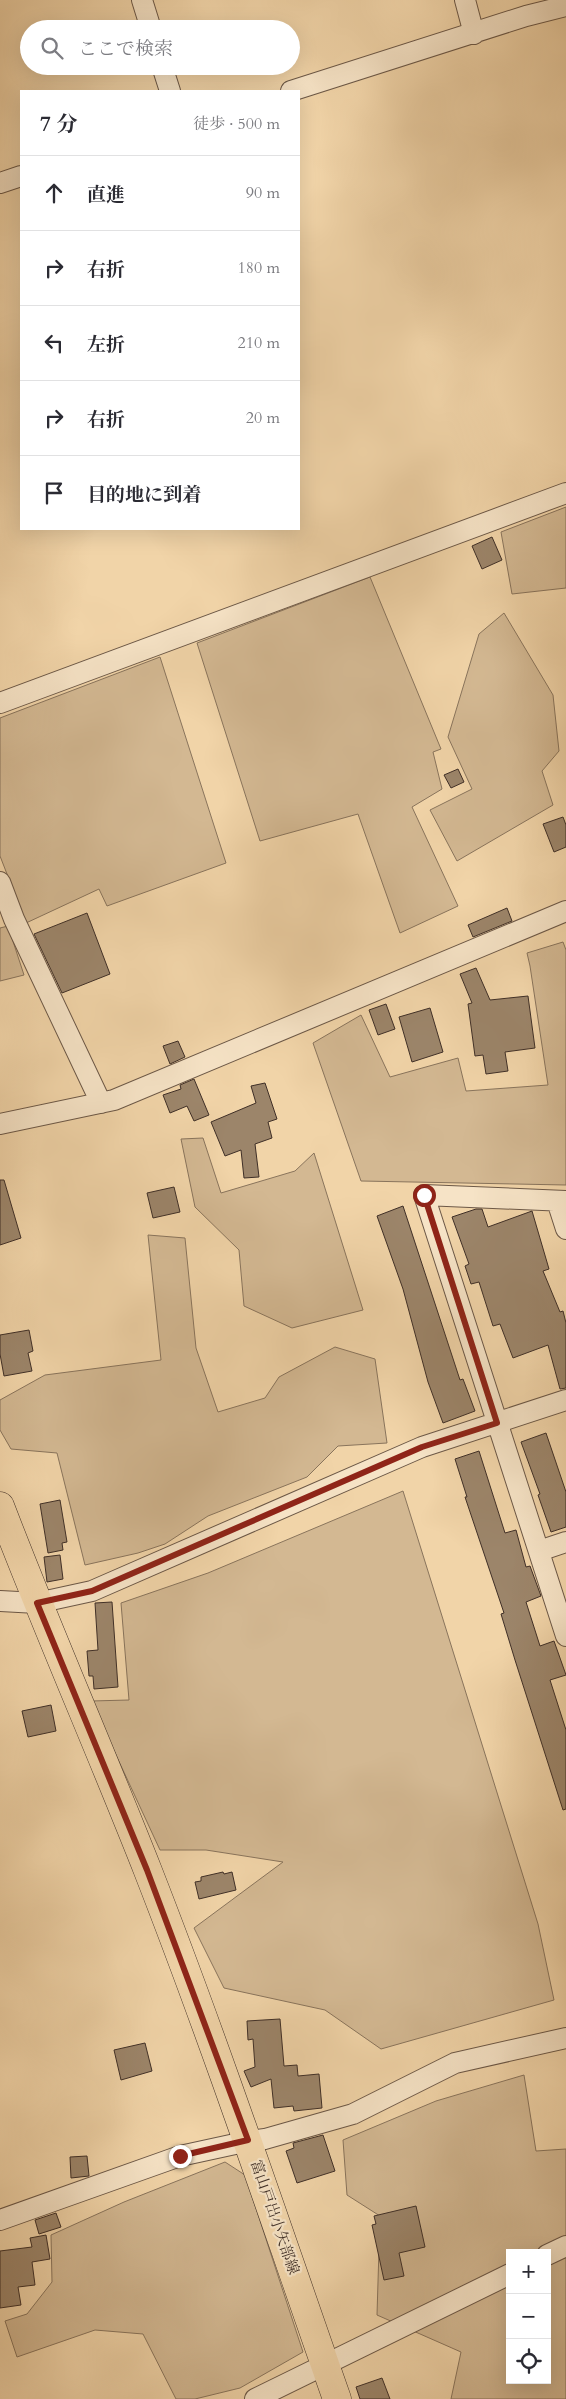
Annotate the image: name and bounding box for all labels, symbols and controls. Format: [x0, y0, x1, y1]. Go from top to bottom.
search box [20, 20, 300, 75]
icon: search [38, 34, 66, 62]
text: ここで検索 [78, 36, 173, 62]
text: 7 分 [40, 110, 77, 139]
text: 徒歩 · 500 m [193, 113, 280, 135]
icon: ahead [40, 179, 68, 207]
text: 直進 [87, 182, 125, 208]
text: 90 m [246, 182, 280, 204]
icon: right [40, 254, 68, 282]
text: 右折 [87, 257, 125, 283]
text: 180 m [238, 257, 280, 279]
icon: left [40, 329, 68, 357]
text: 左折 [87, 332, 125, 358]
text: 210 m [238, 332, 280, 354]
icon: right [40, 404, 68, 432]
text: 右折 [87, 407, 125, 433]
text: 20 m [246, 407, 280, 429]
icon: arrive [40, 479, 68, 507]
text: 目的地に到着 [87, 482, 201, 508]
route start [413, 1184, 436, 1207]
route end [169, 2145, 192, 2168]
street label: 富山戸出小矢部線 [246, 2157, 304, 2277]
map controls [506, 2249, 551, 2384]
button: + [506, 2249, 551, 2294]
button: − [506, 2294, 551, 2339]
button: locate [506, 2339, 551, 2384]

